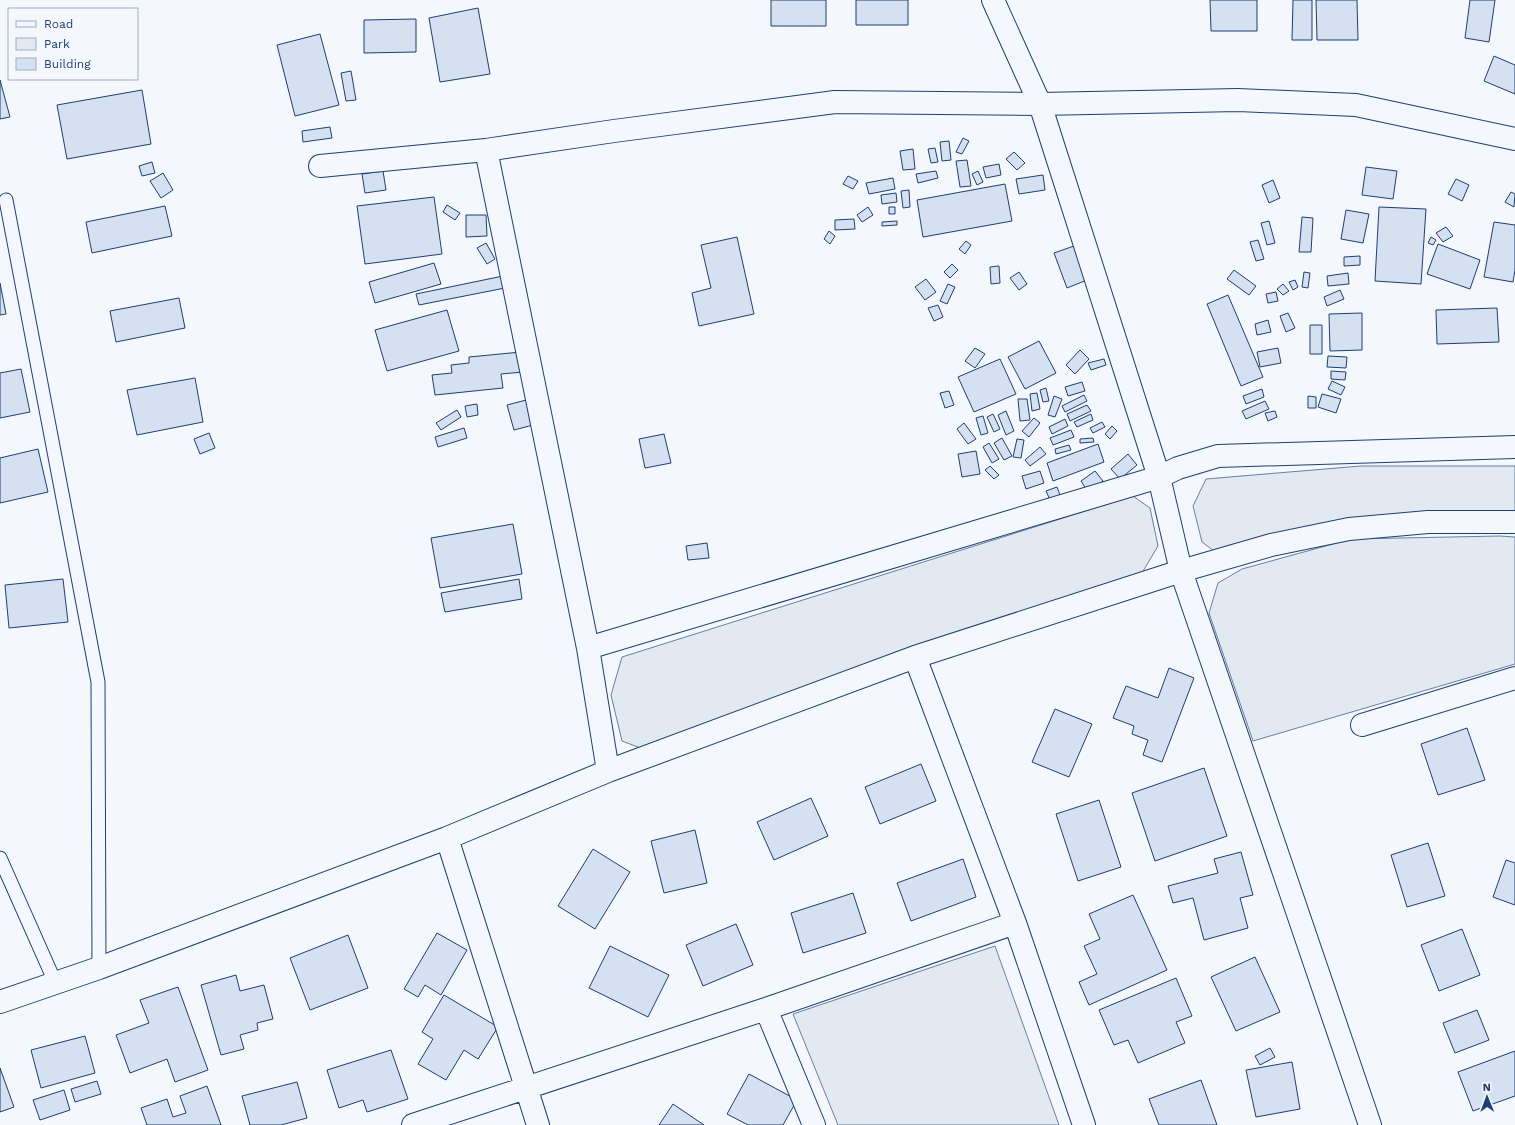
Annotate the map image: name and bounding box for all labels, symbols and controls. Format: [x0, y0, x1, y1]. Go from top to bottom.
legend [8, 8, 138, 80]
text: Road [44, 17, 73, 31]
text: Park [44, 37, 70, 51]
text: Building [44, 57, 91, 71]
north arrow [1467, 1077, 1507, 1117]
text: N [1483, 1081, 1491, 1094]

